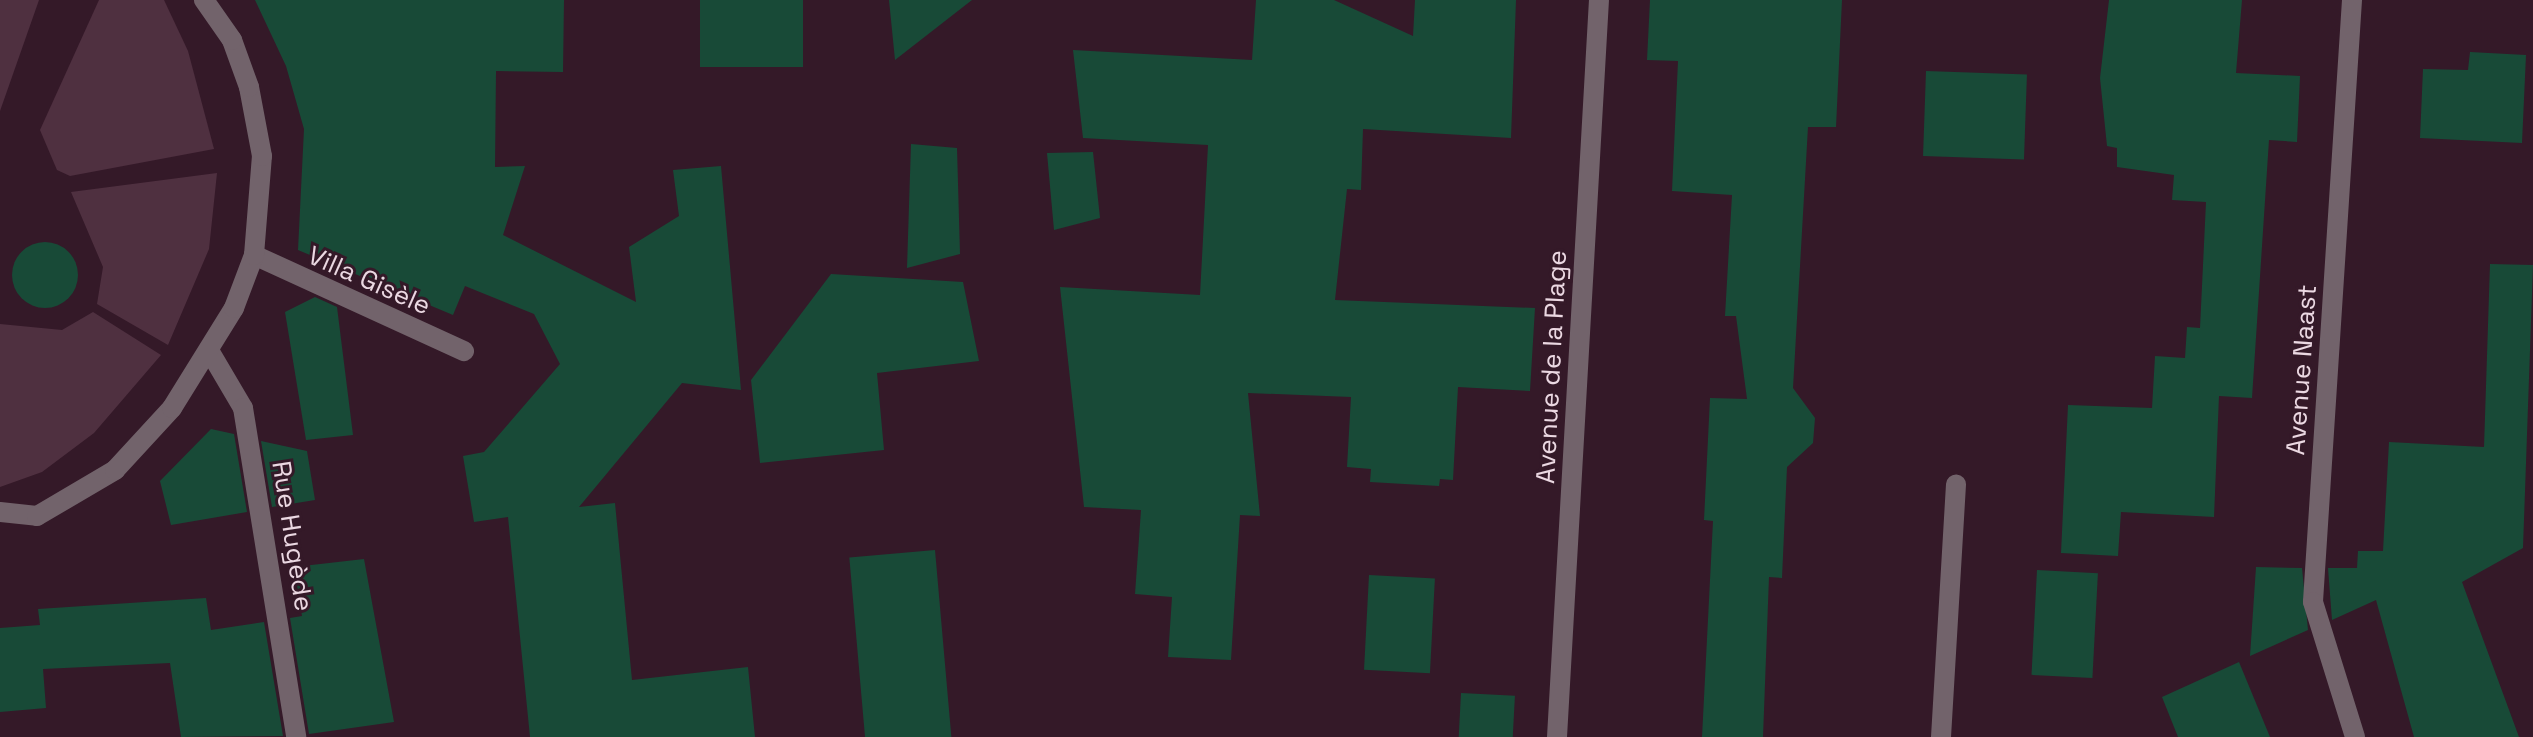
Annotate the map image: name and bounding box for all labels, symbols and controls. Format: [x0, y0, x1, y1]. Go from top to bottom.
street label: Villa Gisèle [303, 240, 435, 322]
street label: Avenue de la Plage [1530, 249, 1574, 485]
street label: Avenue Naast [2280, 284, 2324, 456]
street label: Rue Hugède [265, 459, 319, 613]

